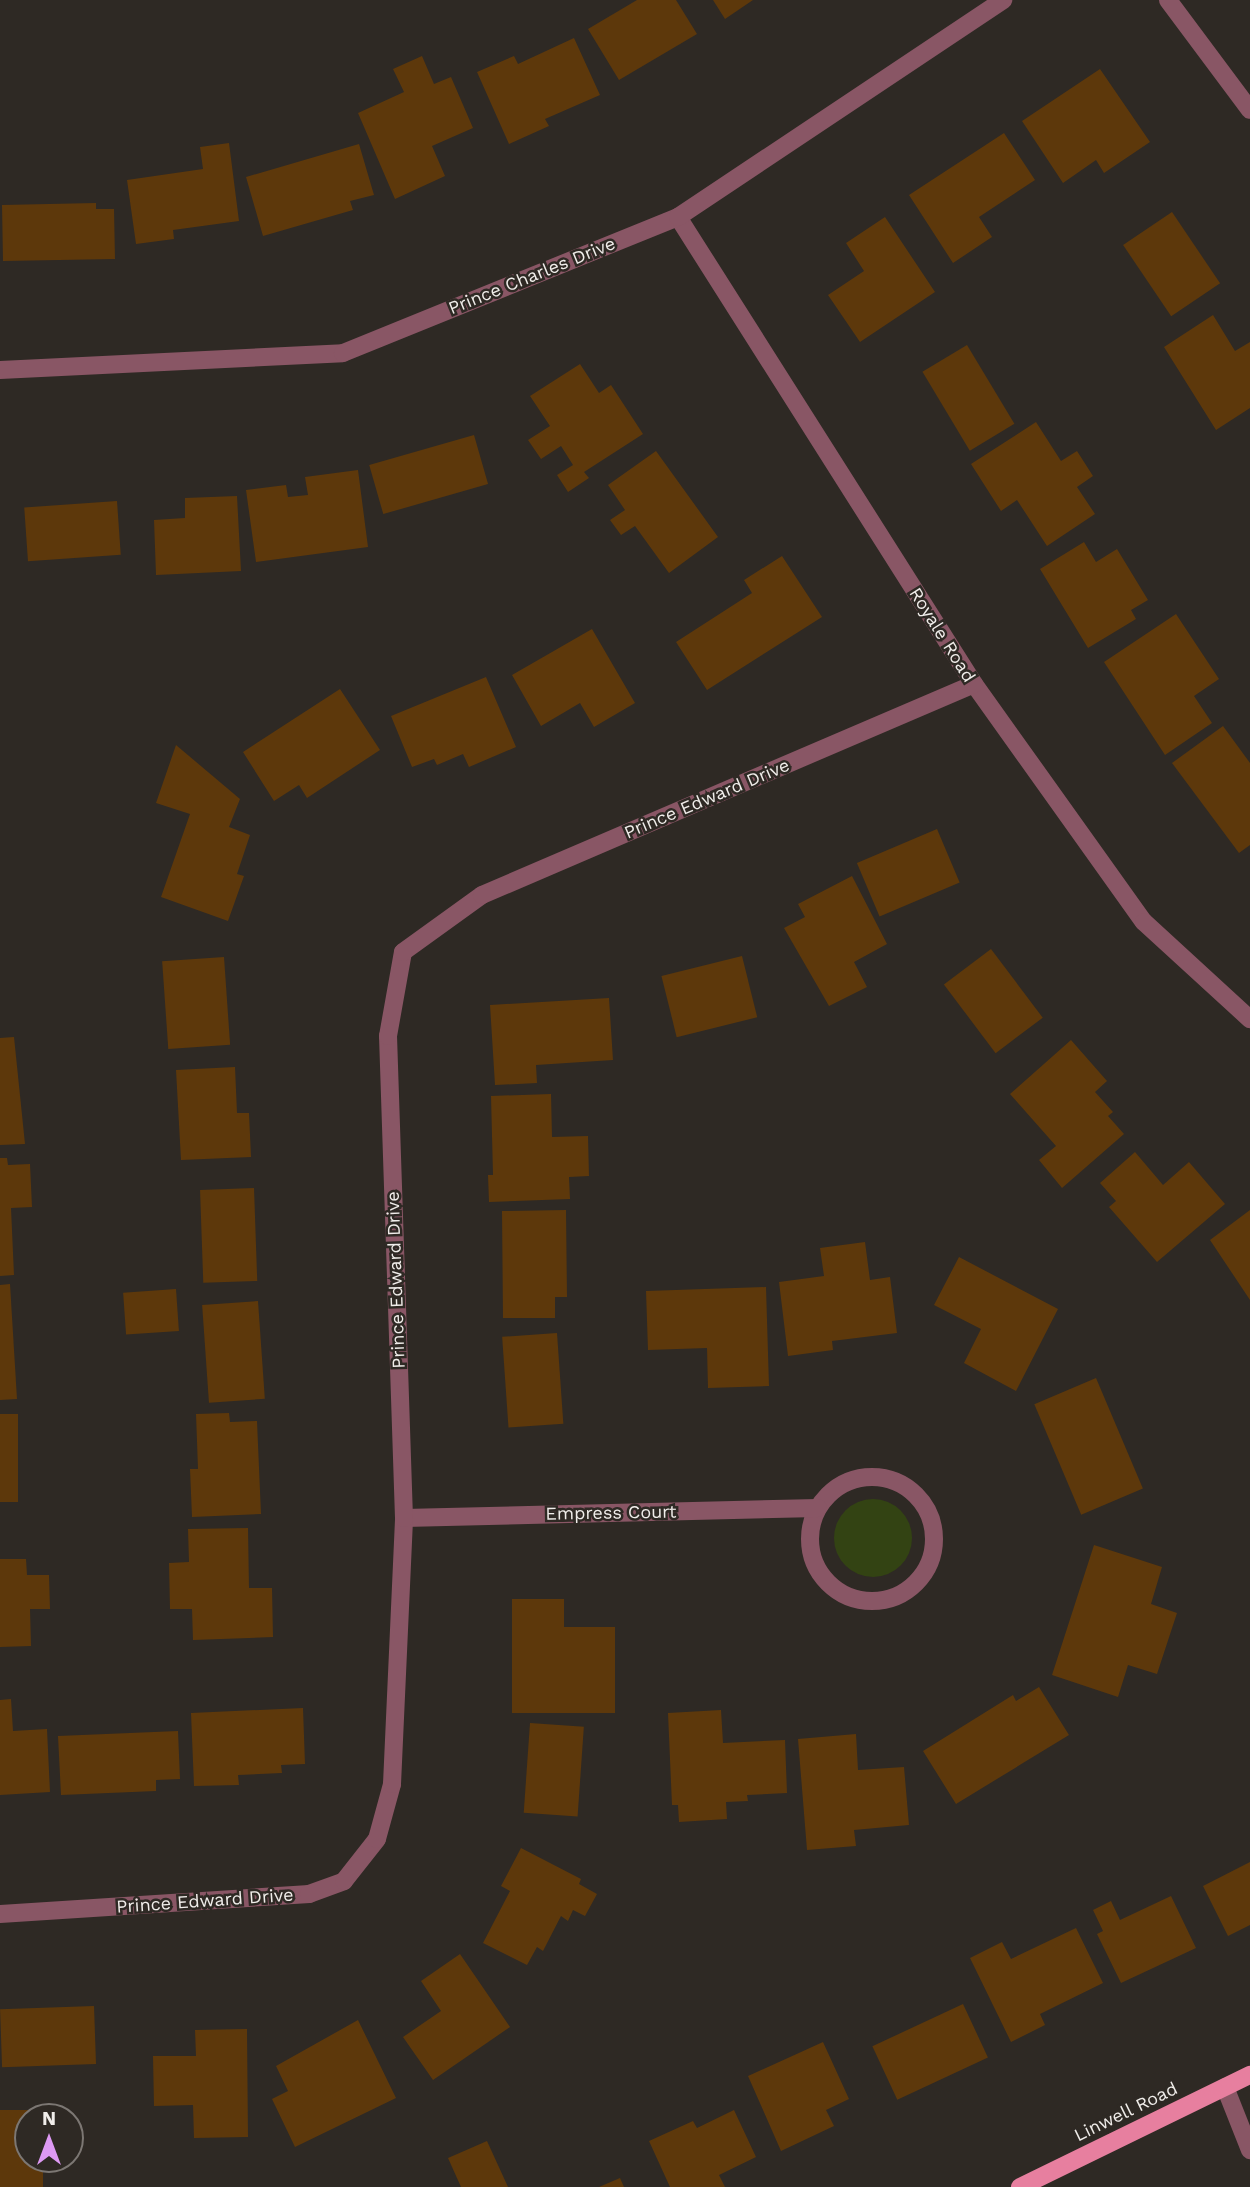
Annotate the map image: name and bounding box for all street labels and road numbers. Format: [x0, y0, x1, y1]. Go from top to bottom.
street label: Prince Charles Drive [445, 233, 619, 319]
street label: Royale Road [904, 584, 980, 686]
street label: Prince Edward Drive [621, 754, 793, 844]
street label: Prince Edward Drive [382, 1191, 410, 1369]
street label: Empress Court [545, 1501, 677, 1525]
street label: Prince Edward Drive [116, 1884, 294, 1918]
street label: Linwell Road [1071, 2078, 1181, 2146]

